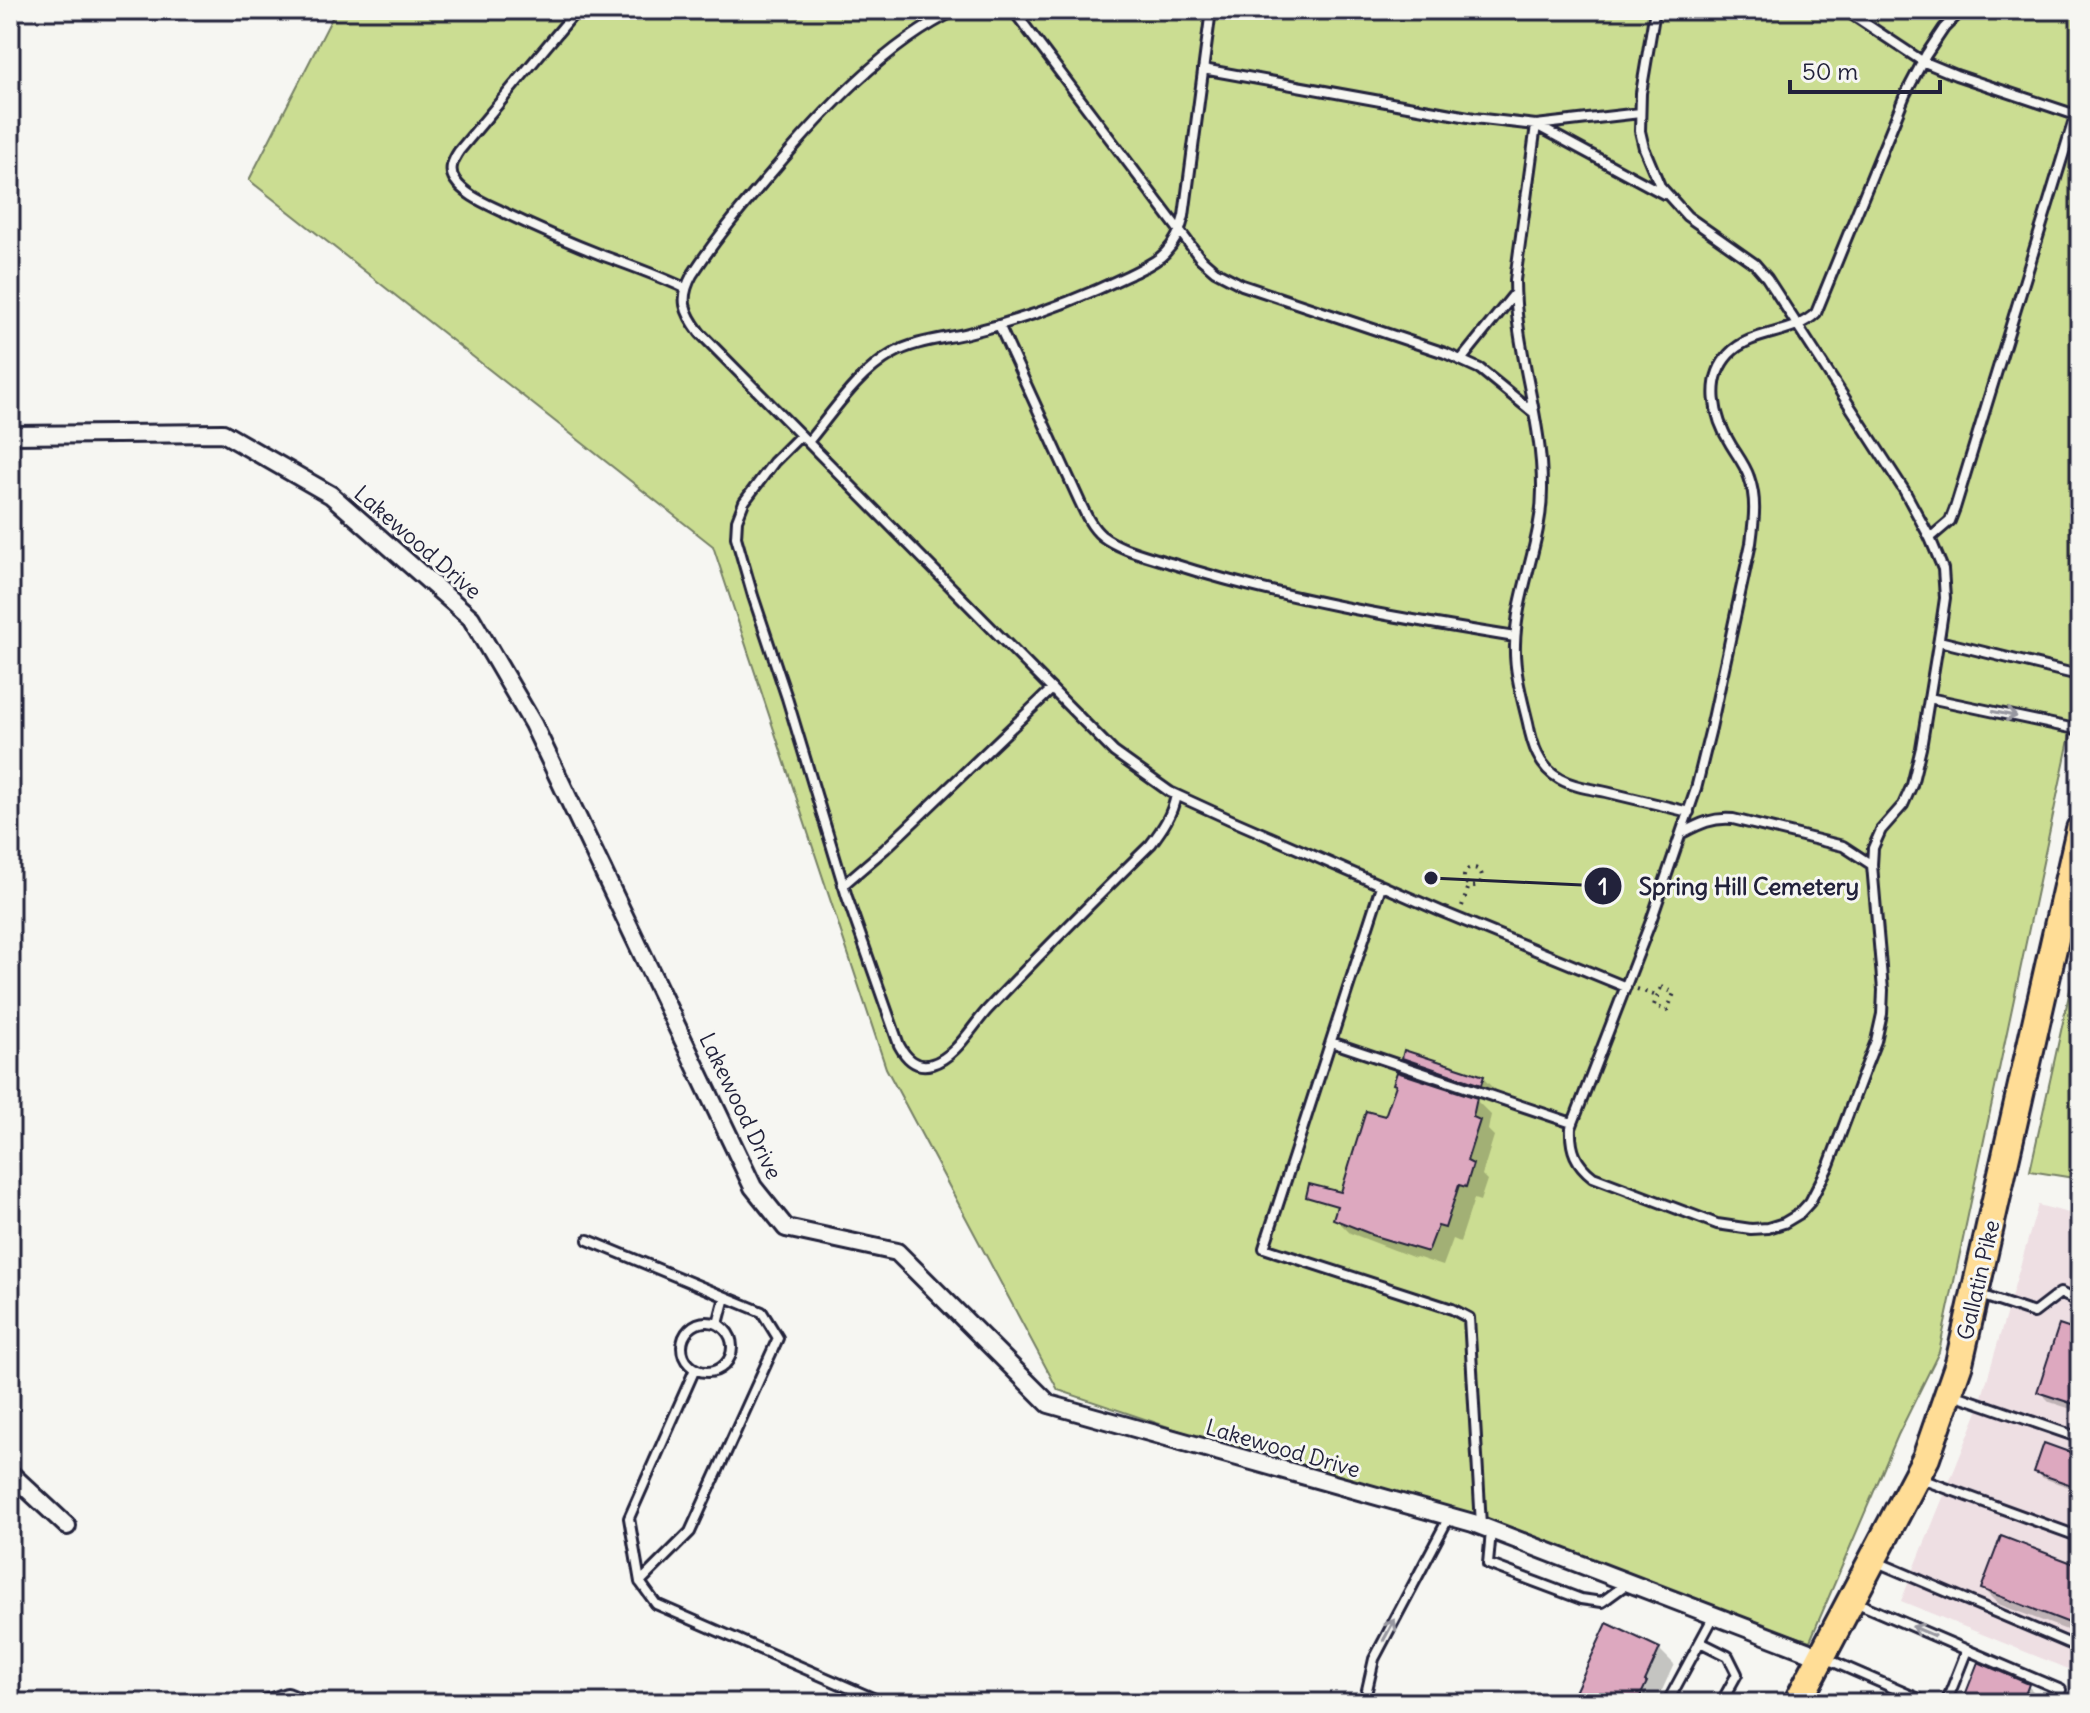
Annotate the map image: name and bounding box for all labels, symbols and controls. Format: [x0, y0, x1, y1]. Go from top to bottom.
scale bar [1790, 44, 1940, 94]
text: 50 m [1802, 56, 1858, 86]
street label: Lakewood Drive [349, 479, 487, 605]
one-way arrow [1991, 707, 2017, 722]
callout: Spring Hill Cemetery [1583, 862, 1876, 910]
text: 1 [1598, 871, 1608, 901]
text: Spring Hill Cemetery [1639, 871, 1859, 901]
street label: Lakewood Drive [693, 1028, 789, 1184]
street label: Gallatin Pike [1951, 1217, 2005, 1343]
street label: Lakewood Drive [1202, 1413, 1364, 1483]
one-way arrow [1382, 1619, 1398, 1642]
one-way arrow [1911, 1622, 1936, 1637]

